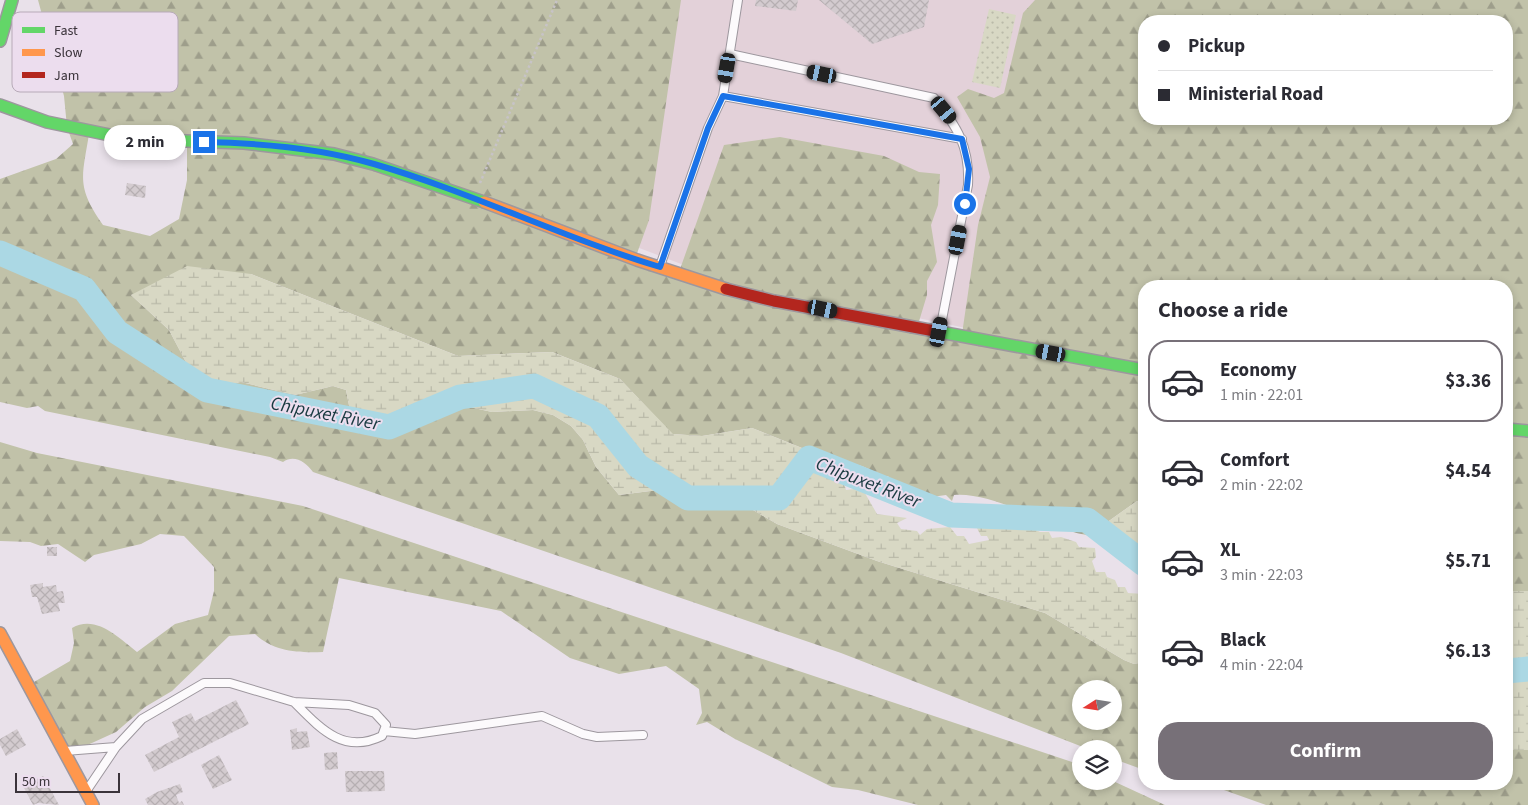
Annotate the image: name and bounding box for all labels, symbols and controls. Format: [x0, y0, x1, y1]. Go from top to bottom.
legend [12, 12, 178, 92]
text: Fast [54, 21, 78, 41]
text: Pickup [1188, 33, 1245, 60]
text: Slow [54, 43, 83, 63]
car [717, 52, 736, 84]
car [805, 64, 838, 84]
text: Jam [54, 66, 79, 86]
text: Ministerial Road [1188, 81, 1323, 108]
car [928, 94, 959, 126]
callout: 2 min [104, 124, 186, 160]
text: 2 min [126, 131, 164, 153]
route end [193, 131, 215, 153]
route start [954, 193, 976, 215]
car [947, 224, 968, 256]
text: Choose a ride [1158, 294, 1288, 326]
car [806, 299, 839, 319]
car [928, 316, 949, 348]
car [1034, 343, 1067, 363]
text: Economy [1220, 357, 1297, 384]
icon: car [1160, 359, 1205, 404]
text: $3.36 [1445, 368, 1491, 395]
text: 1 min · 22:01 [1220, 384, 1303, 406]
water label: Chipuxet River [268, 390, 383, 438]
text: Comfort [1220, 447, 1290, 474]
icon: car [1160, 449, 1205, 494]
water label: Chipuxet River [812, 451, 926, 516]
text: $4.54 [1445, 458, 1491, 485]
text: 2 min · 22:02 [1220, 474, 1303, 496]
text: XL [1220, 537, 1241, 564]
icon: car [1160, 539, 1205, 584]
text: $5.71 [1445, 548, 1491, 575]
text: 3 min · 22:03 [1220, 564, 1303, 586]
text: Black [1220, 627, 1266, 654]
icon: car [1160, 629, 1205, 674]
text: $6.13 [1445, 638, 1491, 665]
text: 4 min · 22:04 [1220, 654, 1303, 676]
north arrow [1072, 680, 1122, 730]
map controls [1072, 680, 1122, 790]
button: Confirm [1158, 722, 1493, 780]
button: layers [1072, 740, 1122, 790]
scale bar [15, 770, 120, 793]
text: 50 m [22, 772, 50, 792]

